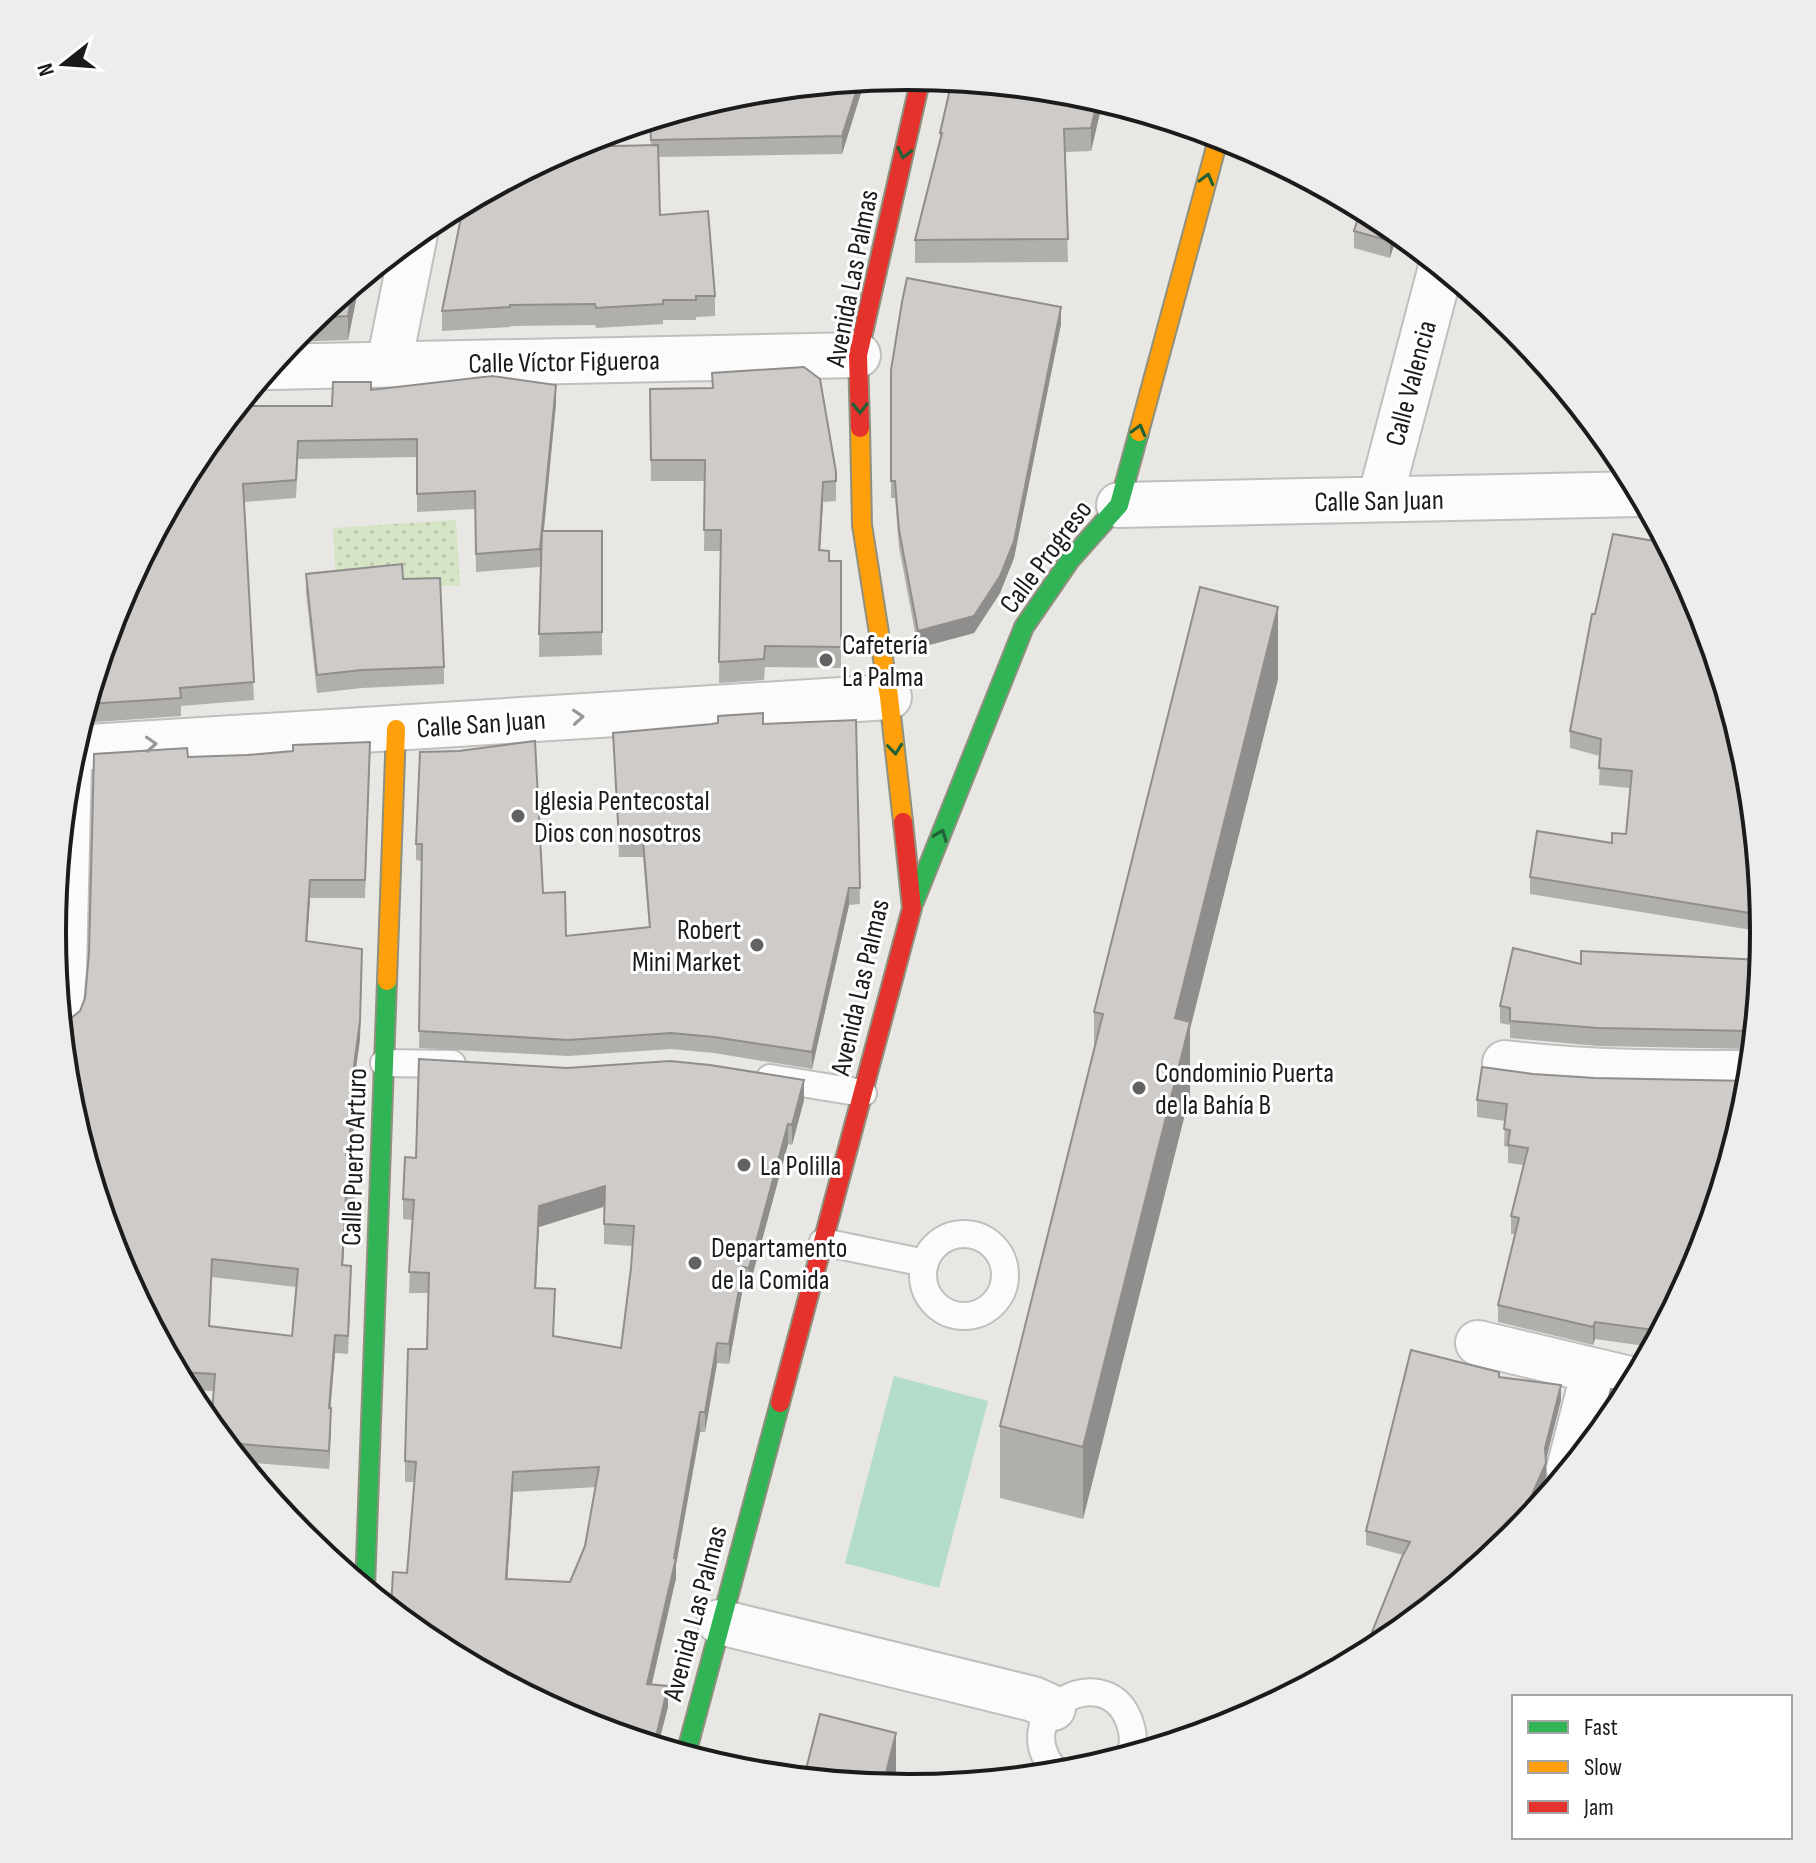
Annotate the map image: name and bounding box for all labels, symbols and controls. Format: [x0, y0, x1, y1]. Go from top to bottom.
north arrow [24, 24, 104, 104]
text: N [32, 60, 61, 79]
one-way arrow [896, 146, 913, 159]
one-way arrow [1198, 172, 1215, 186]
street label: Avenida Las Palmas [819, 187, 886, 371]
street label: Calle Valencia [1379, 317, 1444, 450]
street label: Calle Víctor Figueroa [468, 344, 660, 381]
one-way arrow [851, 402, 868, 415]
one-way arrow [1130, 423, 1147, 437]
street label: Calle San Juan [1314, 484, 1444, 519]
street label: Calle Progreso [993, 494, 1099, 620]
place label: Cafetería La Palma [842, 629, 928, 694]
marker: Cafetería La Palma [817, 651, 835, 669]
street label: Calle San Juan [415, 704, 547, 745]
one-way arrow [572, 709, 585, 726]
one-way arrow [145, 736, 158, 753]
one-way arrow [887, 743, 904, 756]
place label: Iglesia Pentecostal Dios con nosotros [534, 785, 710, 850]
marker: Iglesia Pentecostal Dios con nosotros [509, 807, 527, 825]
one-way arrow [931, 829, 948, 843]
street label: Avenida Las Palmas [824, 896, 897, 1079]
place label: Robert Mini Market [632, 914, 741, 979]
marker: Robert Mini Market [748, 936, 766, 954]
place label: Condominio Puerta de la Bahía B [1155, 1057, 1334, 1122]
street label: Calle Puerto Arturo [335, 1068, 374, 1247]
marker: Condominio Puerta de la Bahía B [1130, 1079, 1148, 1097]
place label: La Polilla [760, 1150, 841, 1183]
marker: La Polilla [735, 1156, 753, 1174]
place label: Departamento de la Comida [711, 1232, 847, 1297]
marker: Departamento de la Comida [686, 1254, 704, 1272]
street label: Avenida Las Palmas [656, 1522, 735, 1705]
legend [1512, 1695, 1792, 1839]
text: Fast [1584, 1713, 1618, 1742]
text: Slow [1584, 1753, 1622, 1782]
text: Jam [1583, 1793, 1614, 1822]

